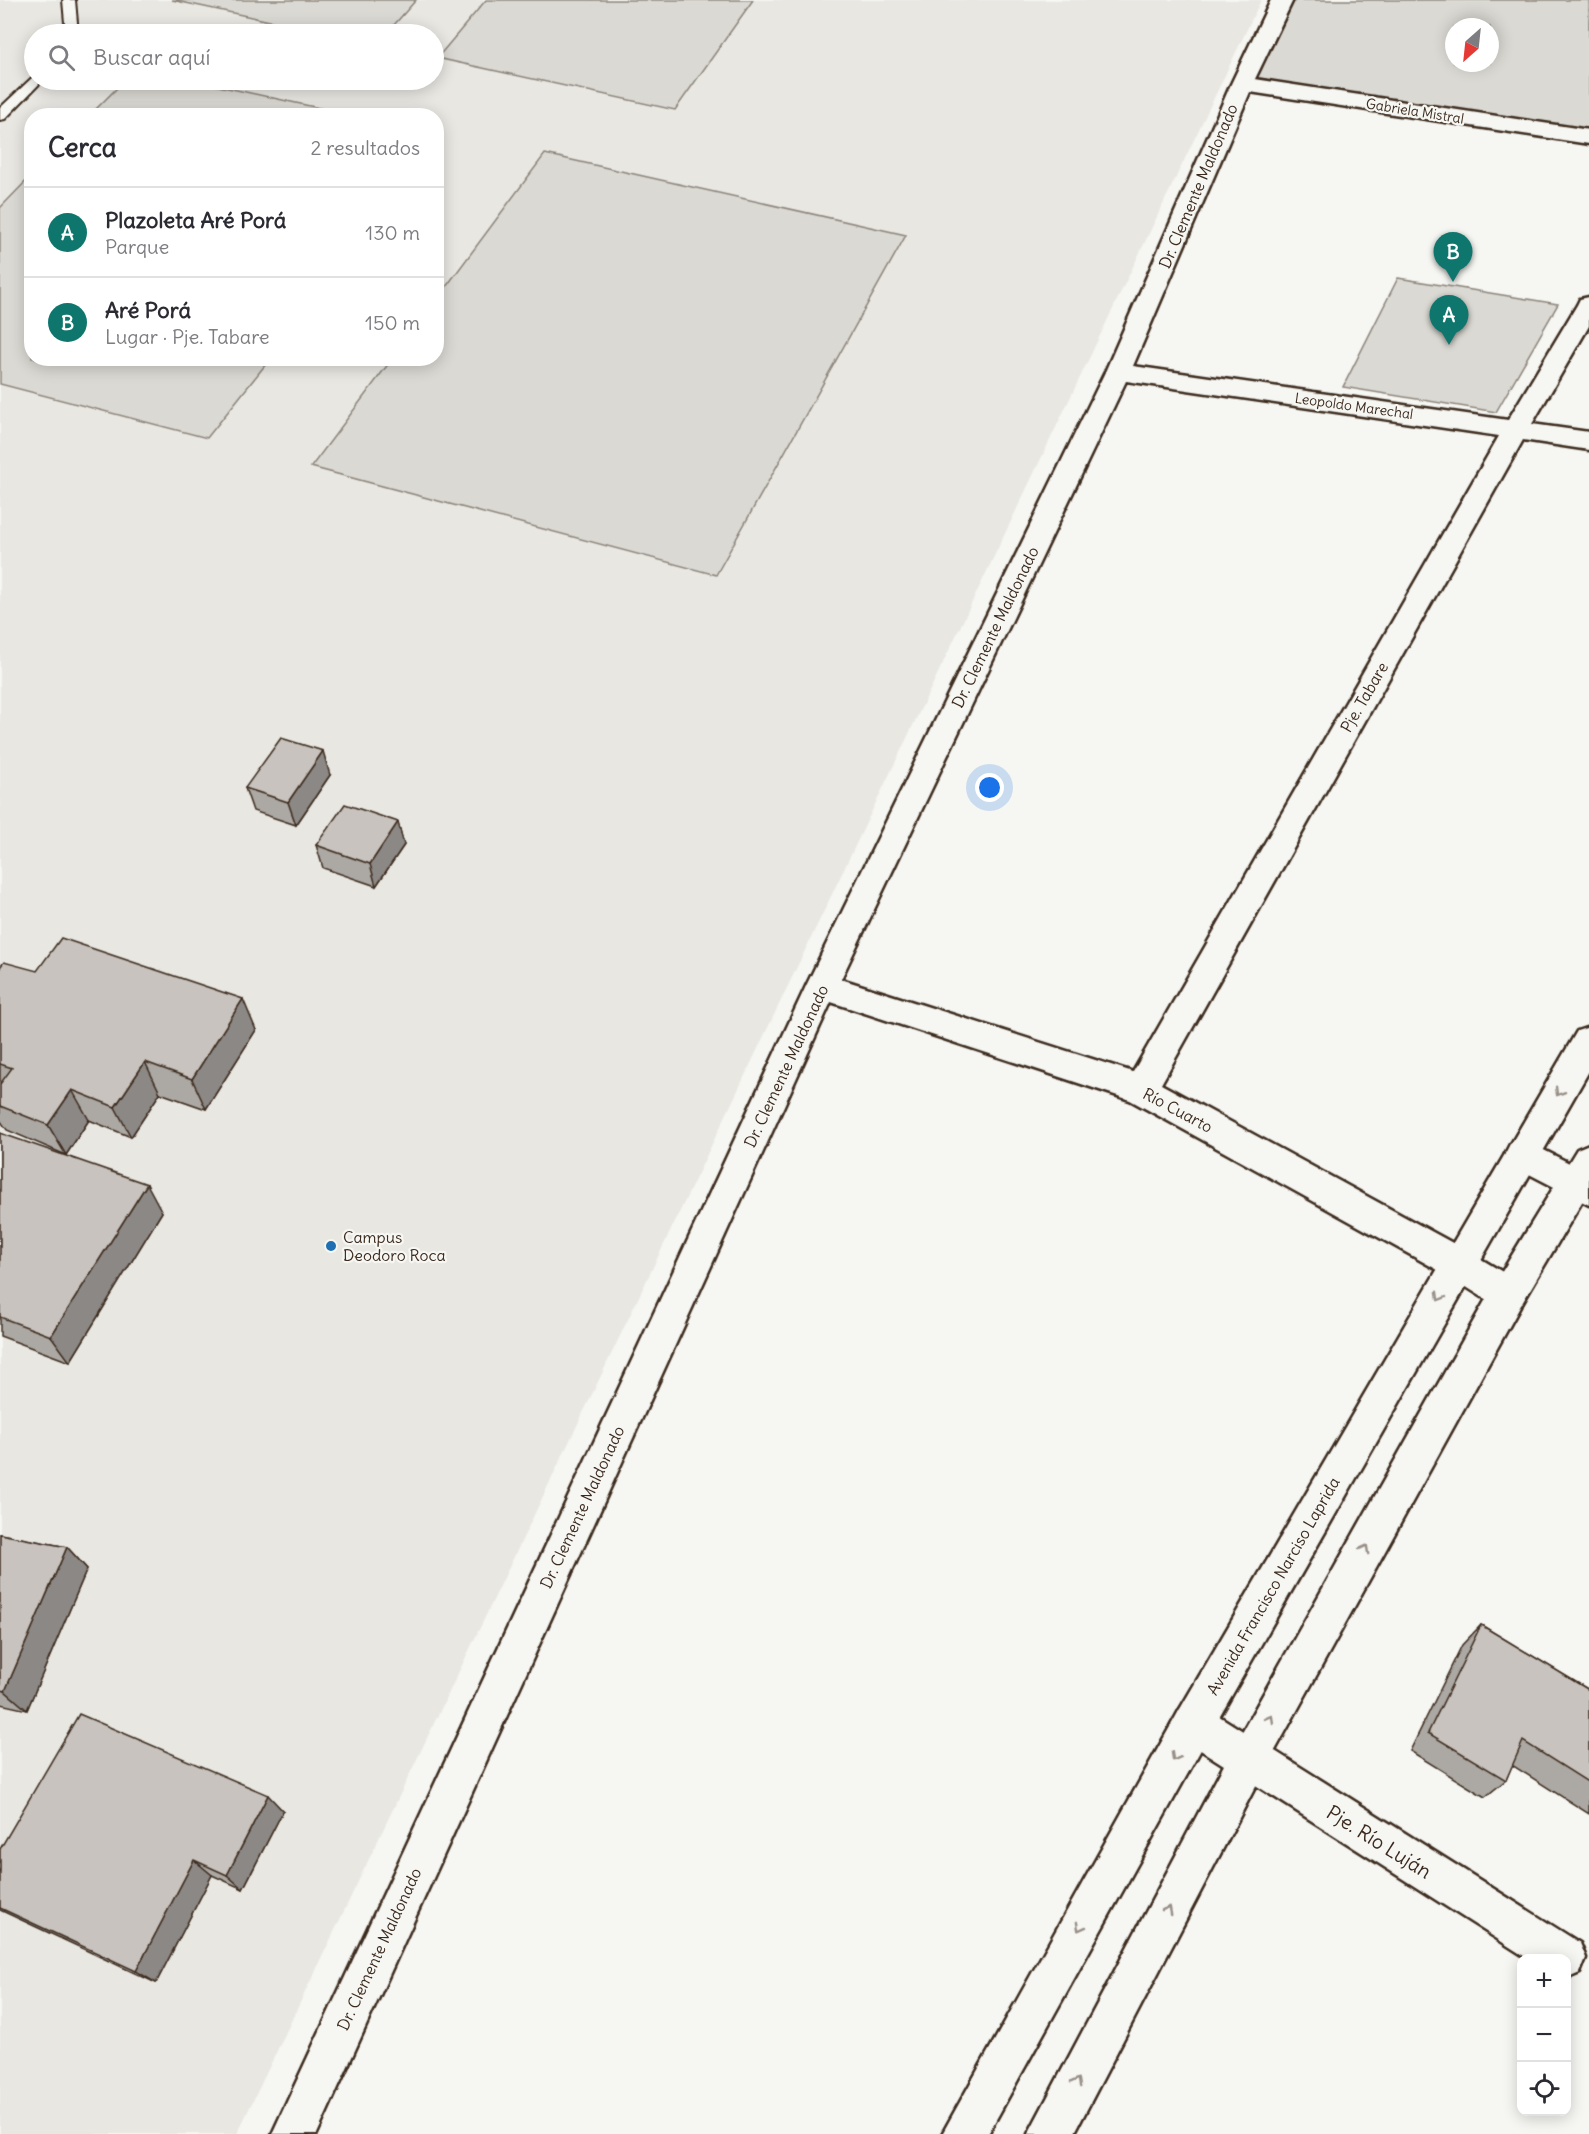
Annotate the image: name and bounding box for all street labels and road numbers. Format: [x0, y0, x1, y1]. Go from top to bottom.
street label: Gabriela Mistral [1365, 94, 1465, 128]
street label: Dr. Clemente Maldonado [1154, 101, 1242, 271]
street label: Leopoldo Marechal [1294, 389, 1414, 423]
street label: Dr. Clemente Maldonado [947, 543, 1043, 711]
street label: Pje. Tabare [1336, 658, 1392, 736]
street label: Dr. Clemente Maldonado [740, 982, 832, 1150]
street label: Río Cuarto [1140, 1083, 1216, 1137]
street label: Dr. Clemente Maldonado [536, 1423, 628, 1591]
street label: Avenida Francisco Narciso Laprida [1202, 1473, 1344, 1699]
street label: Pje. Río Luján [1322, 1799, 1436, 1884]
street label: Dr. Clemente Maldonado [333, 1865, 425, 2033]

